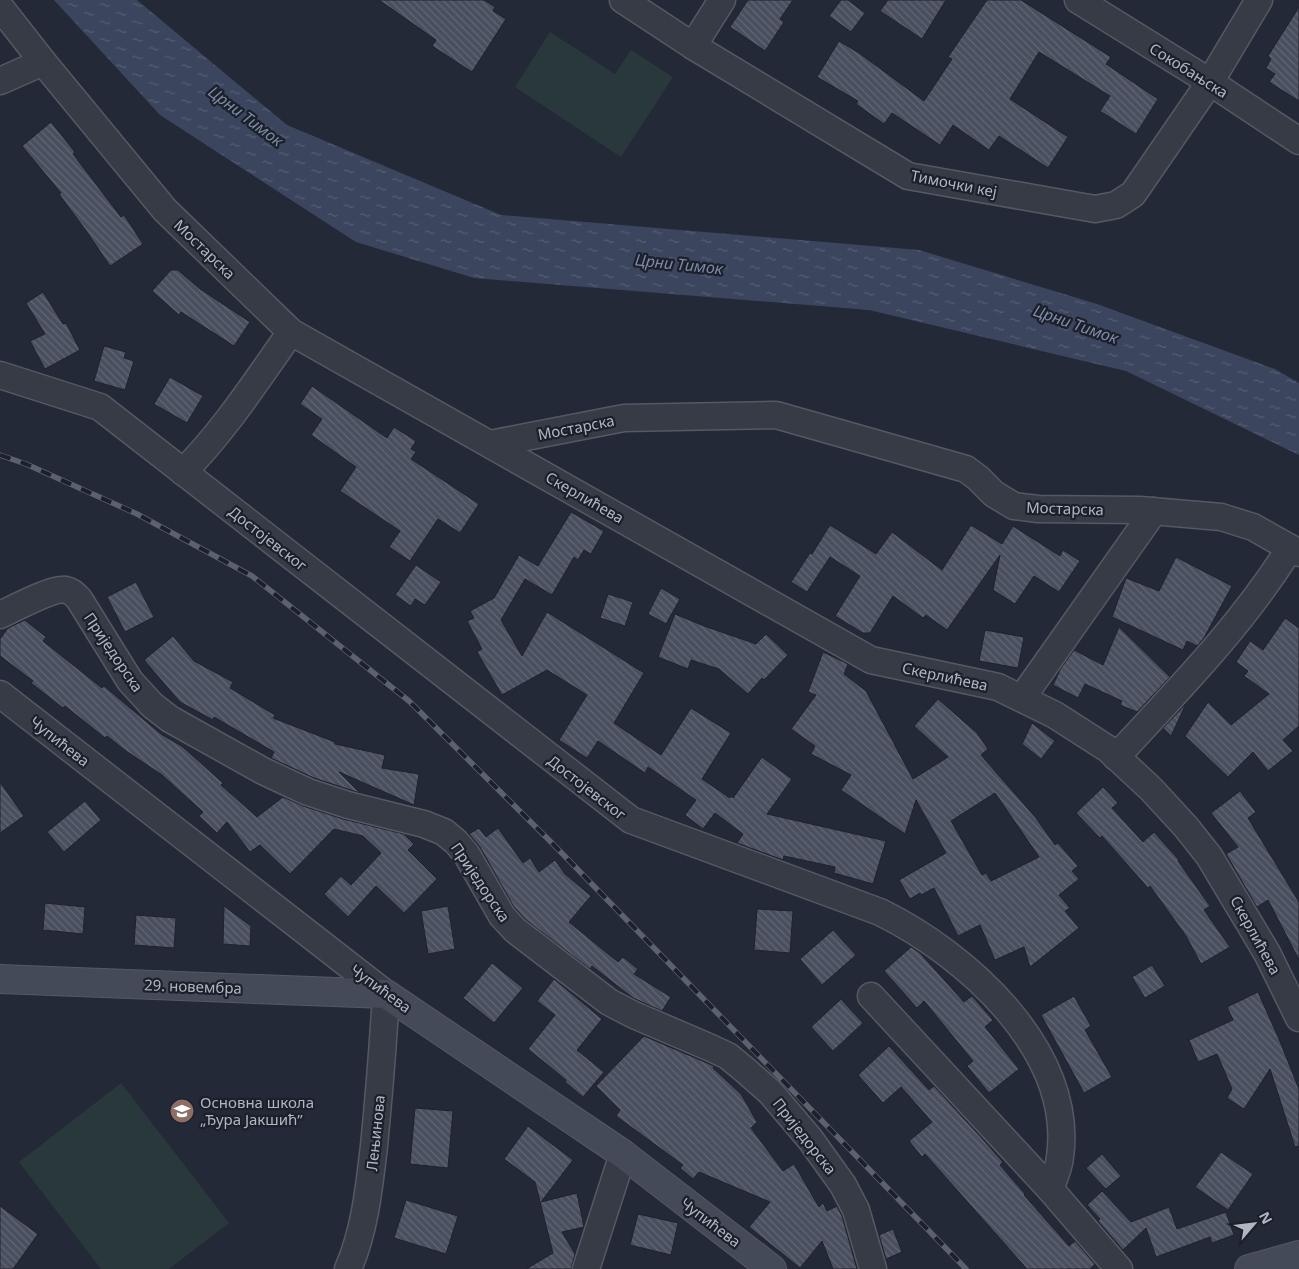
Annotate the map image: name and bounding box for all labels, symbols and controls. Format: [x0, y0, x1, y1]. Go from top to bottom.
street label: Сокобањска [1146, 38, 1232, 102]
water label: Црни Тимок [204, 81, 289, 152]
street label: Тимочки кеј [909, 165, 999, 201]
street label: Мостарска [170, 215, 240, 283]
water label: Црни Тимок [634, 248, 725, 280]
water label: Црни Тимок [1031, 299, 1122, 349]
street label: Мостарска [536, 410, 616, 444]
street label: Скерлићева [542, 467, 628, 527]
street label: Мостарска [1026, 497, 1104, 519]
street label: Достојевског [225, 501, 312, 575]
street label: Приједорска [80, 608, 148, 696]
street label: Скерлићева [900, 657, 990, 695]
street label: Чупићева [26, 711, 94, 771]
street label: Достојевског [544, 750, 631, 824]
street label: Приједорска [447, 838, 515, 926]
street label: Скерлићева [1226, 892, 1286, 978]
street label: Чупићева [347, 959, 415, 1017]
street label: 29. новембра [144, 974, 242, 998]
place label: Основна школа „Ђура Јакшић” [200, 1092, 314, 1129]
street label: Лењинова [361, 1094, 389, 1172]
street label: Приједорска [769, 1094, 841, 1178]
school or university icon: Основна школа „Ђура Јакшић” [169, 1098, 195, 1124]
street label: Чупићева [677, 1193, 745, 1251]
north arrow [1229, 1199, 1279, 1249]
text: N [1255, 1208, 1277, 1227]

